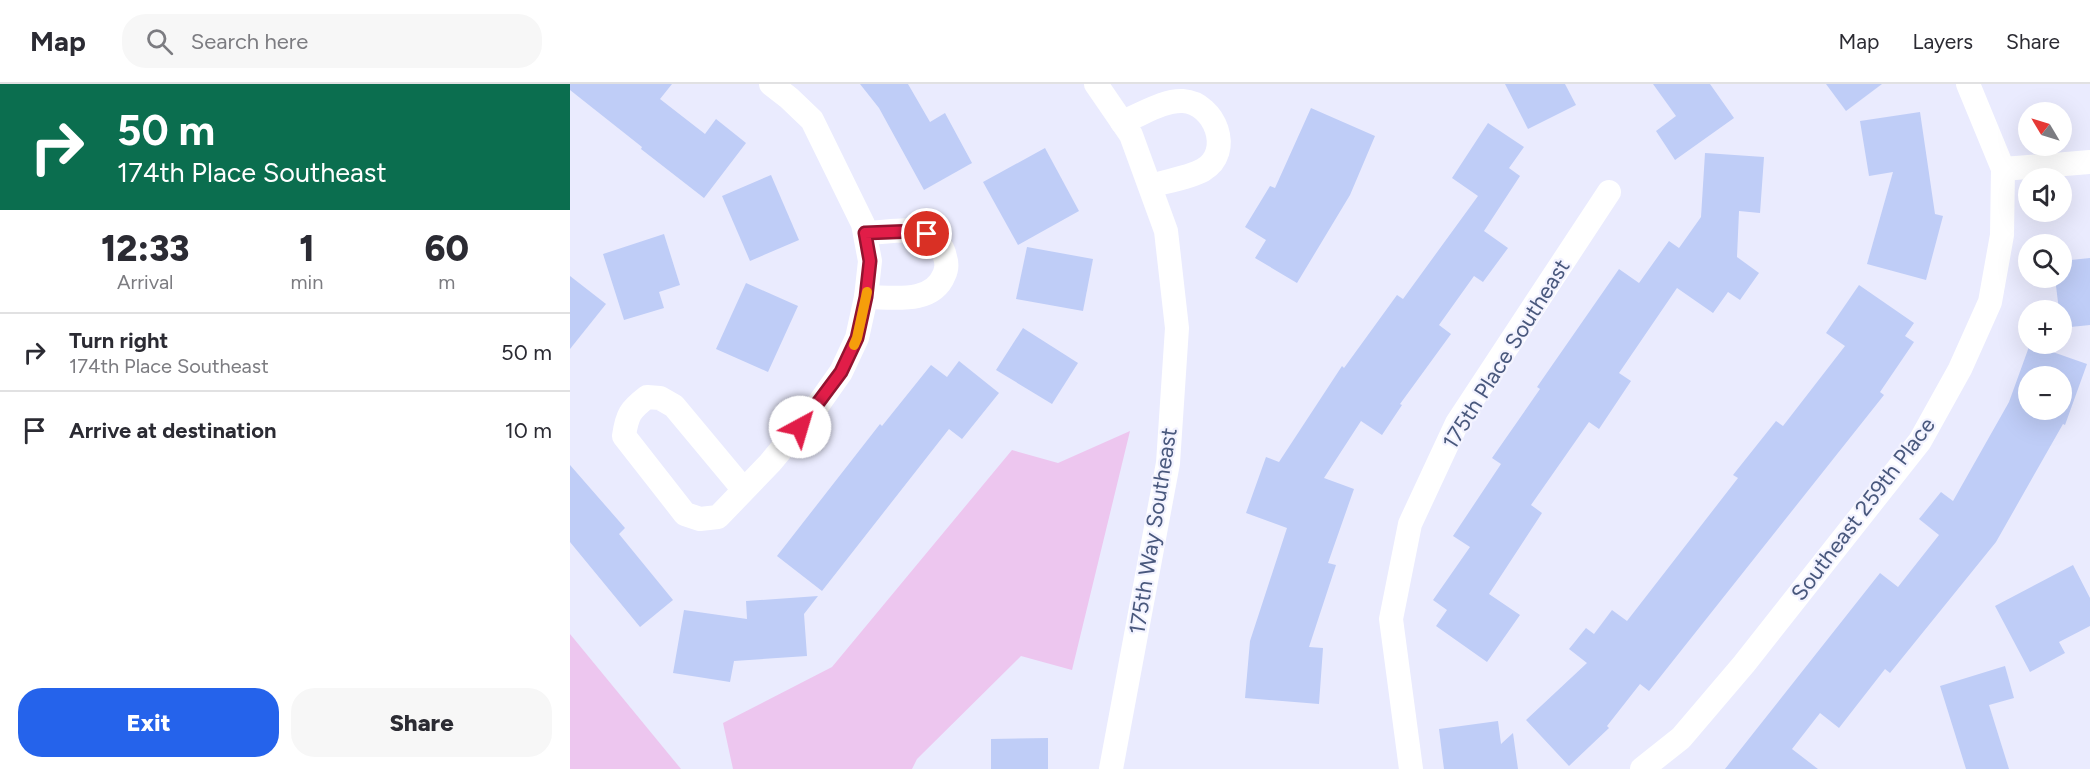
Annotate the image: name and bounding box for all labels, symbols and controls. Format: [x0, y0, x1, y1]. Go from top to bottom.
search box [122, 14, 542, 68]
text: Map [30, 24, 86, 58]
icon: search [143, 25, 176, 58]
text: Search here [191, 28, 308, 55]
text: Map [1839, 29, 1879, 54]
text: Layers [1912, 29, 1973, 54]
text: Share [2006, 29, 2060, 54]
north arrow [2018, 102, 2072, 156]
map controls [2018, 102, 2072, 420]
text: 50 m [117, 105, 215, 156]
icon: right [18, 108, 96, 186]
text: 174th Place Southeast [117, 156, 387, 189]
button: sound [2018, 168, 2072, 222]
pin [901, 208, 952, 259]
icon: arrive [910, 217, 943, 250]
text: 12:33 [101, 227, 190, 270]
text: 1 [299, 227, 315, 270]
text: 60 [424, 227, 469, 270]
button: search [2018, 234, 2072, 288]
street label: 175th Place Southeast [1437, 254, 1575, 454]
text: Arrival [117, 270, 174, 294]
text: min [291, 270, 323, 294]
text: m [438, 270, 455, 294]
button: + [2018, 300, 2072, 354]
text: Turn right [69, 327, 168, 354]
icon: right [18, 336, 51, 369]
text: 50 m [501, 339, 552, 366]
text: 174th Place Southeast [69, 354, 269, 378]
button: − [2018, 366, 2072, 420]
position arrow [768, 395, 832, 459]
street label: Southeast 259th Place [1785, 412, 1941, 606]
icon: arrive [18, 414, 51, 447]
text: Arrive at destination [69, 417, 277, 444]
text: 10 m [505, 417, 552, 444]
street label: 175th Way Southeast [1123, 426, 1183, 636]
button: Exit [18, 688, 279, 757]
button: Share [291, 688, 552, 757]

